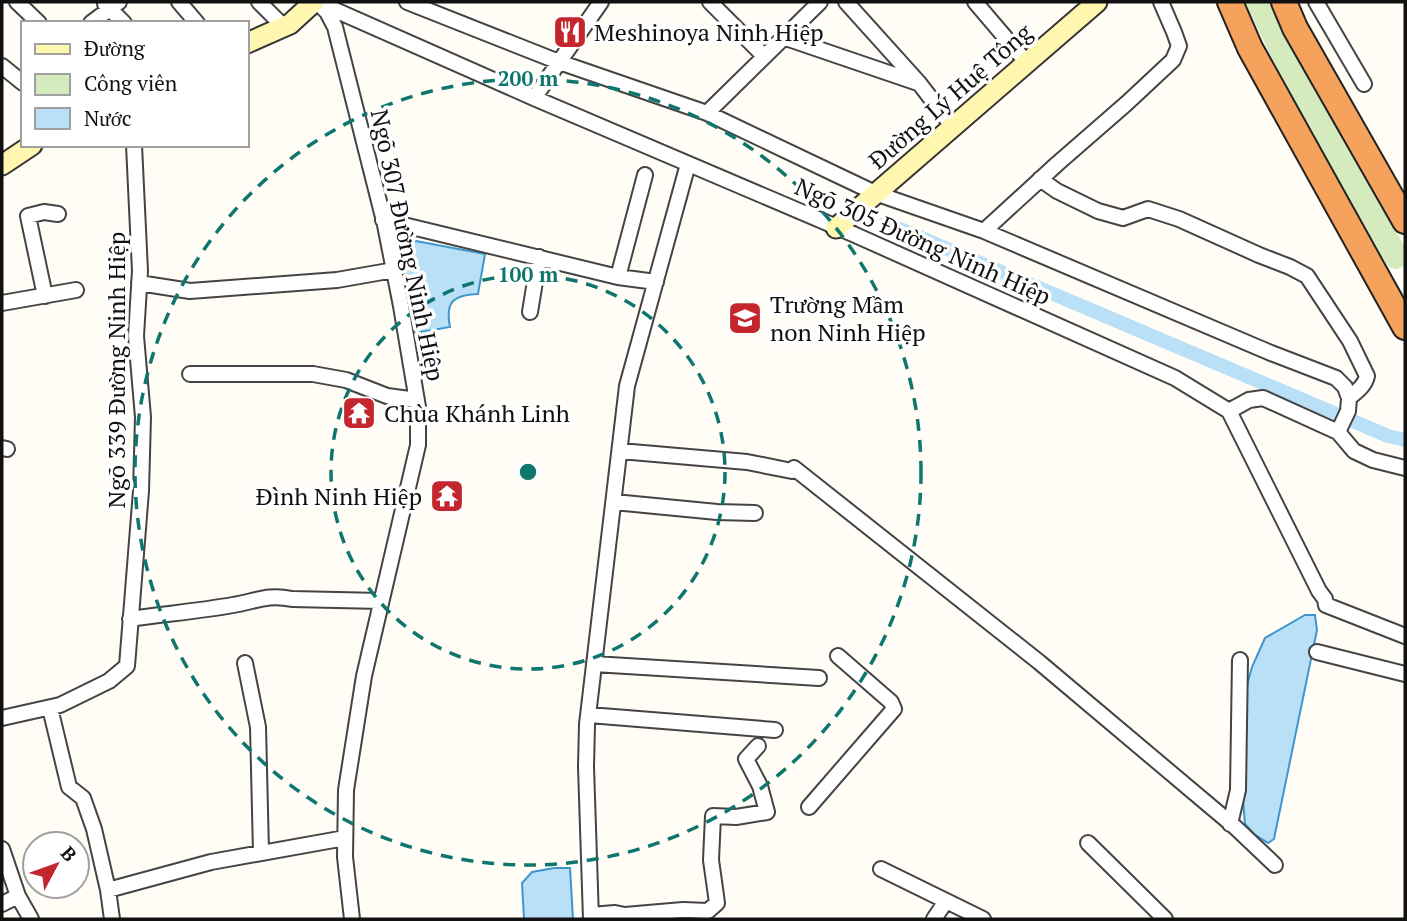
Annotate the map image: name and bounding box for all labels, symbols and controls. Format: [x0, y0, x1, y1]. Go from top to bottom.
restaurant icon: Meshinoya Ninh Hiệp [551, 13, 589, 51]
place label: Meshinoya Ninh Hiệp [594, 16, 824, 48]
street label: Đường Lý Huệ Tông [862, 16, 1039, 176]
legend [21, 21, 248, 147]
text: Đường [84, 34, 146, 62]
text: 200 m [498, 64, 559, 92]
text: Công viên [84, 69, 178, 97]
text: Nước [84, 104, 132, 132]
street label: Ngõ 307 Đường Ninh Hiệp [364, 106, 452, 384]
street label: Ngõ 305 Đường Ninh Hiệp [790, 170, 1056, 312]
street label: Ngõ 339 Đường Ninh Hiệp [100, 232, 132, 508]
text: 100 m [498, 260, 559, 288]
place label: Trường Mầm non Ninh Hiệp [770, 288, 926, 348]
school or university icon: Trường Mầm non Ninh Hiệp [726, 299, 764, 337]
temple icon: Chùa Khánh Linh [340, 394, 378, 432]
place label: Chùa Khánh Linh [384, 397, 570, 429]
centre of rings [516, 460, 540, 484]
temple icon: Đình Ninh Hiệp [428, 477, 466, 515]
place label: Đình Ninh Hiệp [256, 480, 422, 512]
north arrow [21, 830, 91, 900]
text: B [56, 841, 83, 866]

